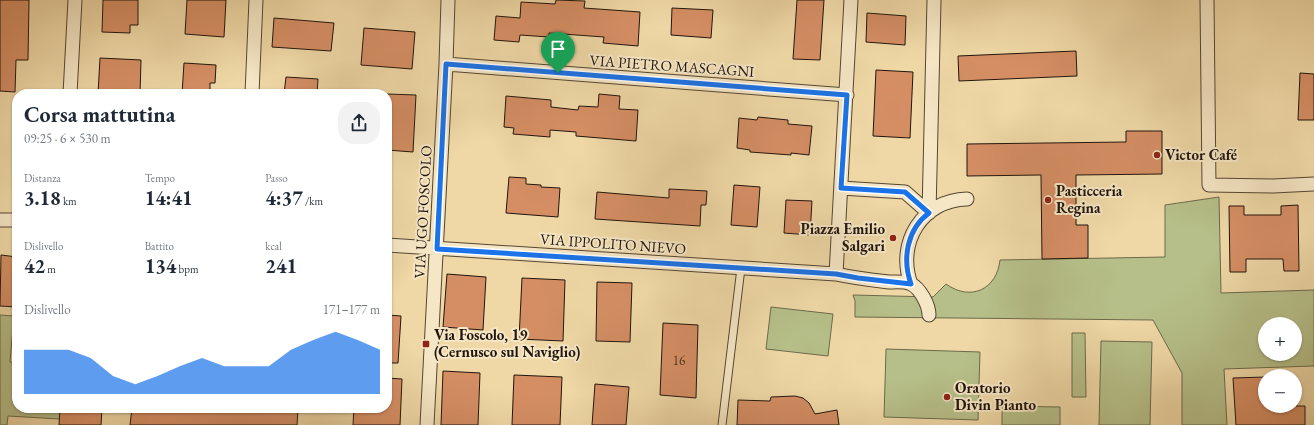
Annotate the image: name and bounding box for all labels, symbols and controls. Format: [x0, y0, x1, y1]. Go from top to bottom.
pin [541, 32, 575, 73]
icon: arrive [547, 38, 569, 60]
street label: VIA PIETRO MASCAGNI [589, 50, 755, 81]
text: Corsa mattutina [24, 100, 175, 129]
button: share [338, 102, 380, 144]
text: 09:25 · 6 × 530 m [24, 130, 111, 147]
street label: VIA UGO FOSCOLO [410, 145, 435, 279]
place label: Victor Café [1165, 145, 1237, 164]
marker: Victor Café [1152, 150, 1162, 160]
text: Distanza [24, 171, 61, 185]
text: Tempo [145, 171, 175, 185]
text: Passo [265, 171, 288, 185]
place label: Pasticceria Regina [1056, 181, 1123, 217]
text: 3.18 [24, 185, 61, 211]
text: 14:41 [145, 185, 193, 211]
text: 4:37 [265, 185, 303, 211]
text: km [61, 194, 77, 208]
text: /km [303, 194, 323, 208]
marker: Pasticceria Regina [1043, 195, 1053, 205]
place label: Piazza Emilio Salgari [801, 219, 886, 255]
street label: VIA IPPOLITO NIEVO [539, 229, 687, 258]
marker: Piazza Emilio Salgari [888, 233, 898, 243]
text: Dislivello [24, 239, 63, 253]
text: Battito [145, 239, 174, 253]
text: kcal [265, 239, 282, 253]
text: 42 [24, 253, 45, 279]
text: 134 [145, 253, 176, 279]
text: 241 [265, 253, 297, 279]
text: m [45, 262, 56, 276]
text: bpm [176, 262, 199, 276]
text: Dislivello [24, 301, 71, 318]
text: 171–177 m [323, 301, 380, 318]
map controls [1258, 317, 1302, 413]
button: + [1258, 317, 1302, 361]
place label: Via Foscolo, 19 (Cernusco sul Naviglio) [434, 325, 581, 361]
marker: Via Foscolo, 19 (Cernusco sul Naviglio) [421, 339, 431, 349]
house number: 16 [673, 352, 685, 369]
button: − [1258, 369, 1302, 413]
place label: Oratorio Divin Pianto [955, 378, 1037, 414]
marker: Oratorio Divin Pianto [942, 392, 952, 402]

